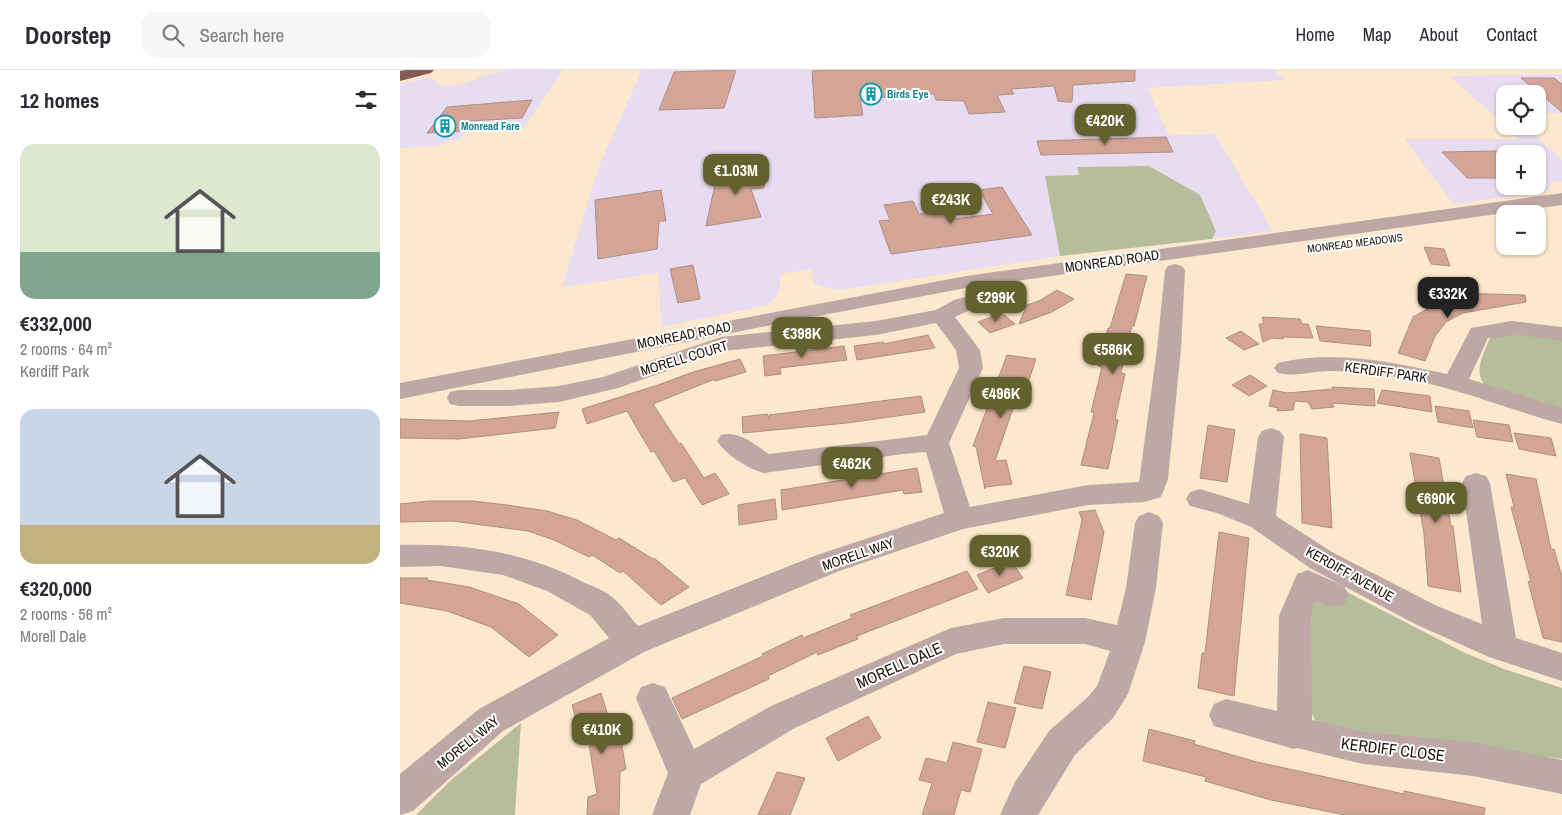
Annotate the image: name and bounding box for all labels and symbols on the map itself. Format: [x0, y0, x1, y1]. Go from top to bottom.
building icon: Birds Eye [859, 82, 883, 106]
place label: Birds Eye [887, 87, 929, 101]
pin: €420K [1070, 104, 1140, 146]
building icon: Monread Fare [433, 114, 457, 138]
place label: Monread Fare [461, 119, 520, 133]
pin: €1.03M [695, 154, 777, 196]
pin: €243K [916, 182, 986, 225]
street label: MONREAD MEADOWS [1306, 230, 1404, 256]
street label: MONREAD ROAD [1064, 245, 1160, 277]
pin: €332K [1413, 276, 1483, 319]
pin: €299K [961, 280, 1031, 323]
pin: €398K [767, 316, 837, 359]
street label: MONREAD ROAD [636, 317, 732, 353]
pin: €586K [1078, 332, 1148, 375]
street label: MORELL COURT [638, 336, 730, 380]
street label: KERDIFF PARK [1344, 357, 1429, 387]
pin: €496K [966, 376, 1036, 419]
pin: €462K [817, 446, 887, 489]
pin: €690K [1401, 482, 1471, 524]
street label: MORELL WAY [820, 533, 897, 575]
pin: €320K [965, 534, 1035, 577]
street label: KERDIFF AVENUE [1303, 542, 1397, 606]
street label: MORELL DALE [853, 636, 945, 694]
street label: MORELL WAY [433, 711, 503, 773]
pin: €410K [567, 712, 637, 755]
street label: KERDIFF CLOSE [1340, 732, 1446, 766]

